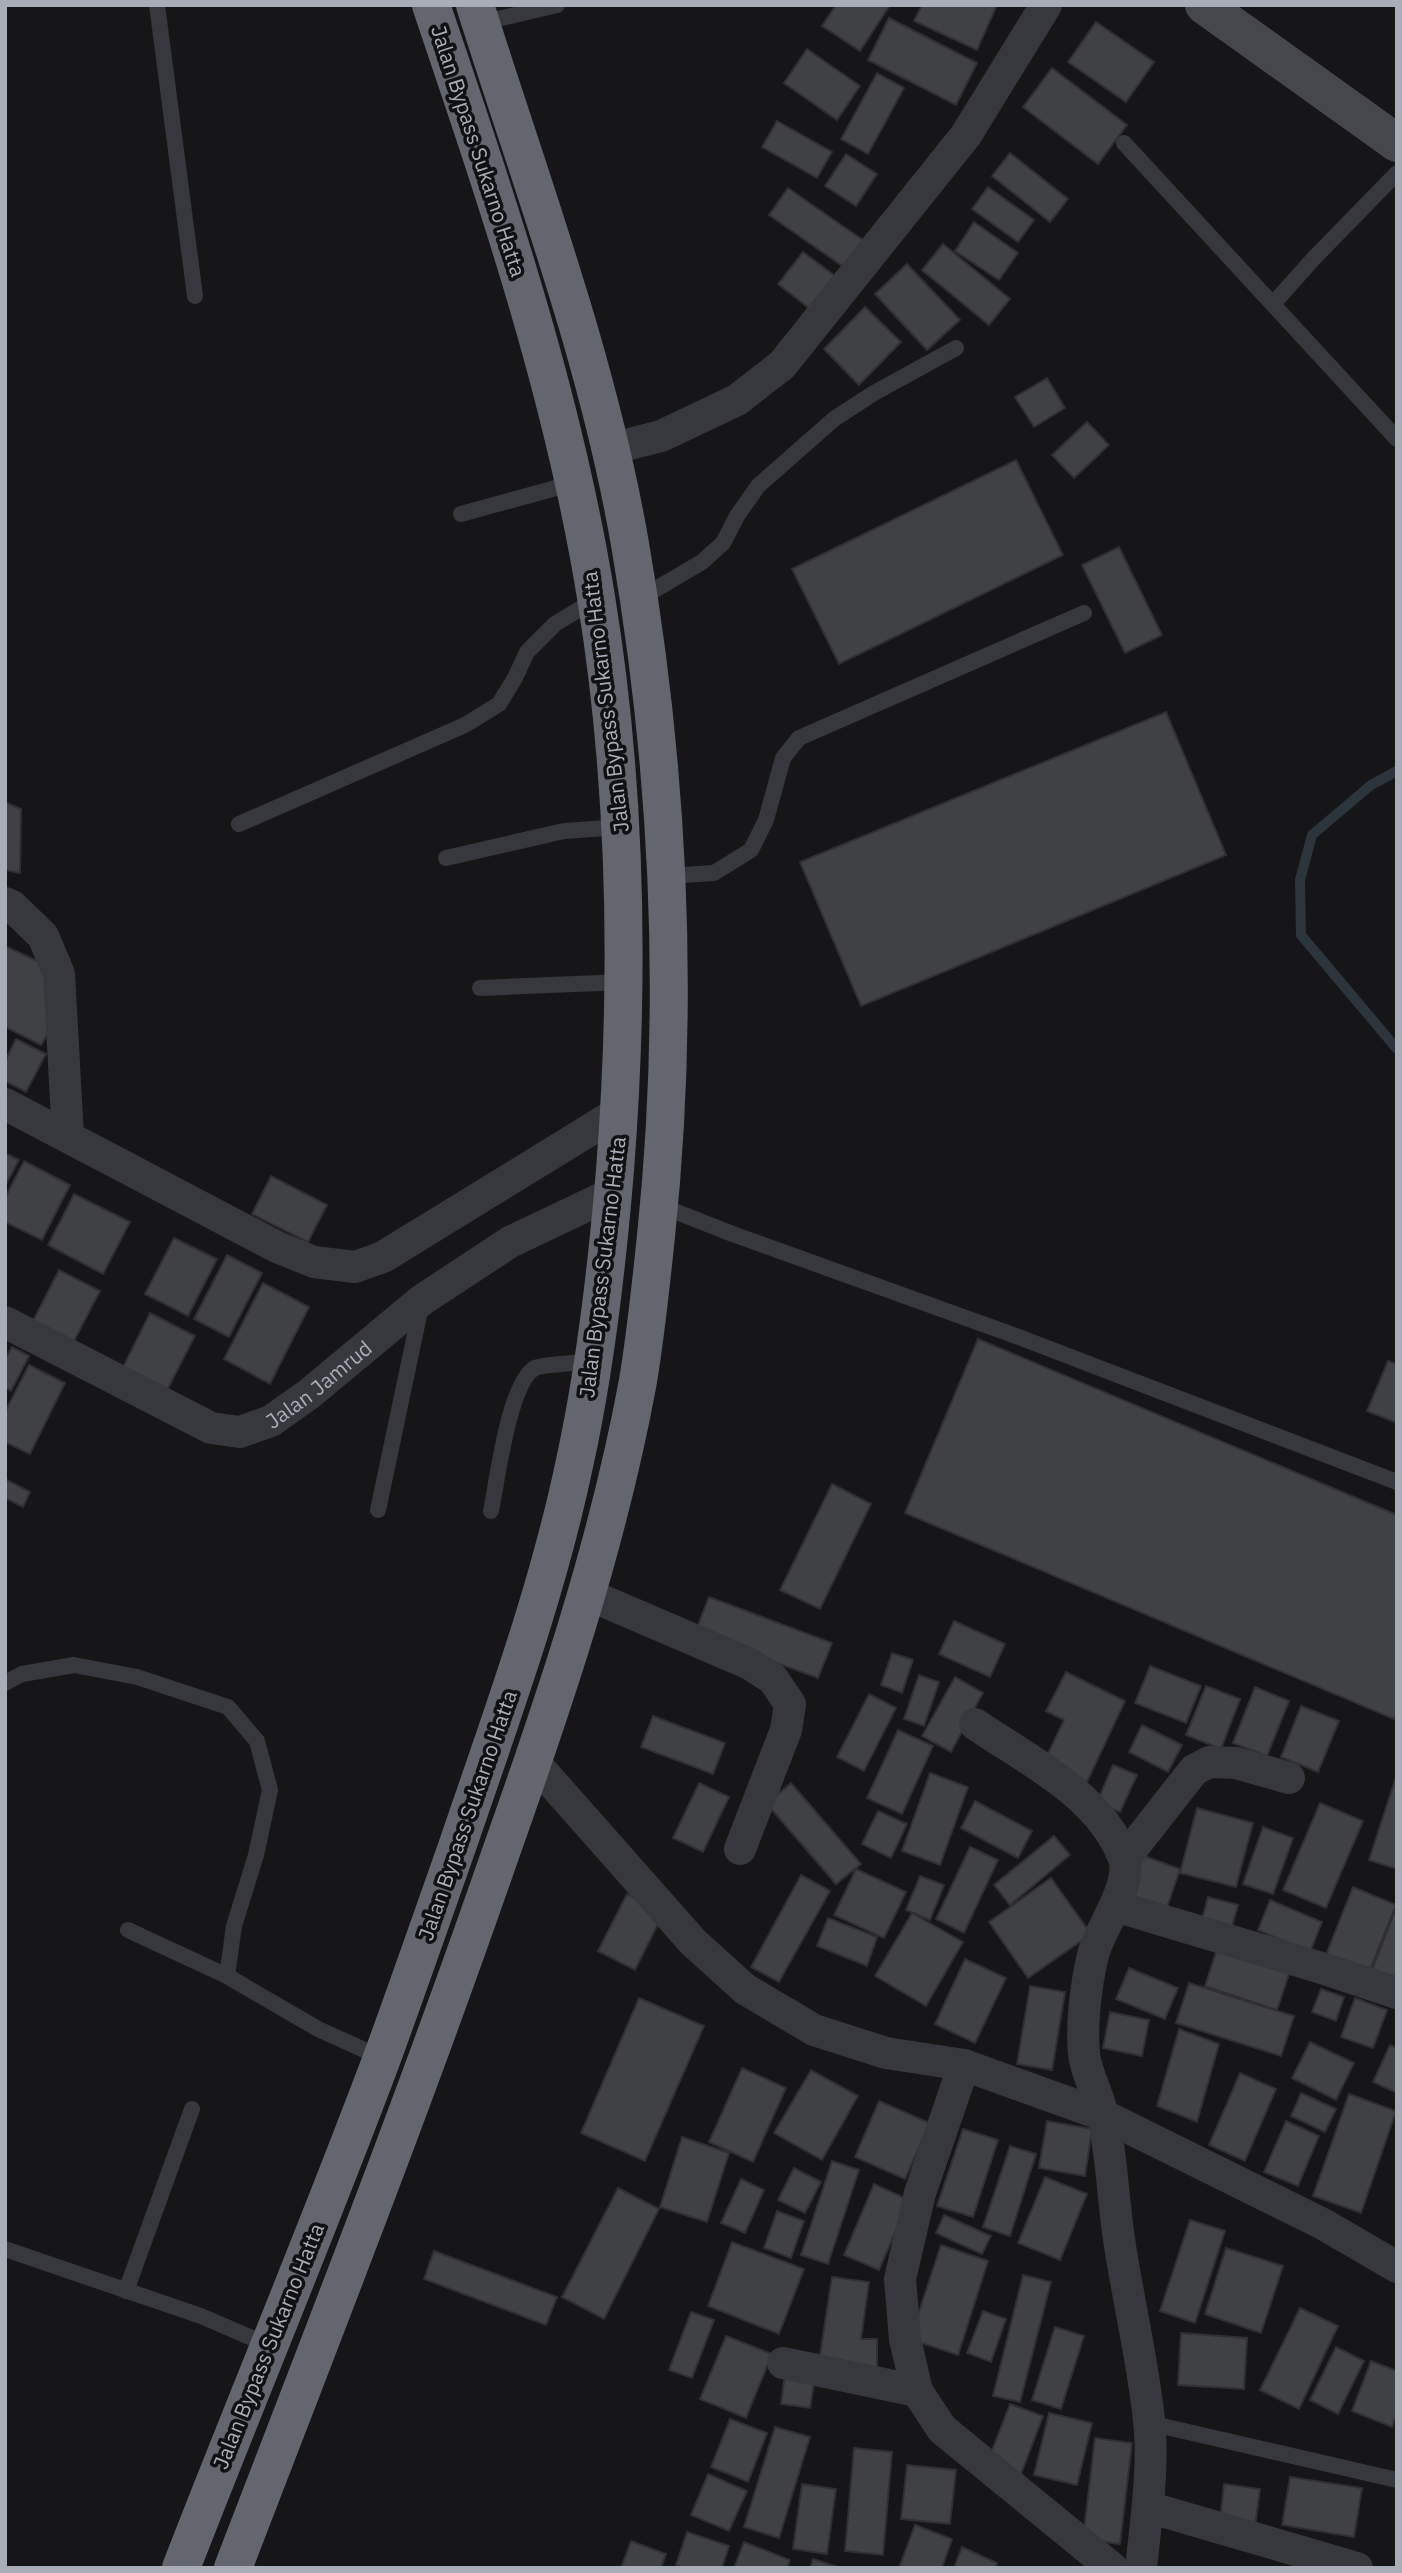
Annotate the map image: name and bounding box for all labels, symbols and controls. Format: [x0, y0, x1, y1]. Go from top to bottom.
street label: Jalan Bypass Sukarno Hatta [425, 22, 533, 280]
street label: Jalan Bypass Sukarno Hatta [575, 570, 635, 834]
street label: Jalan Bypass Sukarno Hatta [572, 1135, 632, 1399]
street label: Jalan Jamrud [260, 1334, 378, 1435]
street label: Jalan Bypass Sukarno Hatta [411, 1686, 523, 1944]
street label: Jalan Bypass Sukarno Hatta [206, 2219, 330, 2473]

